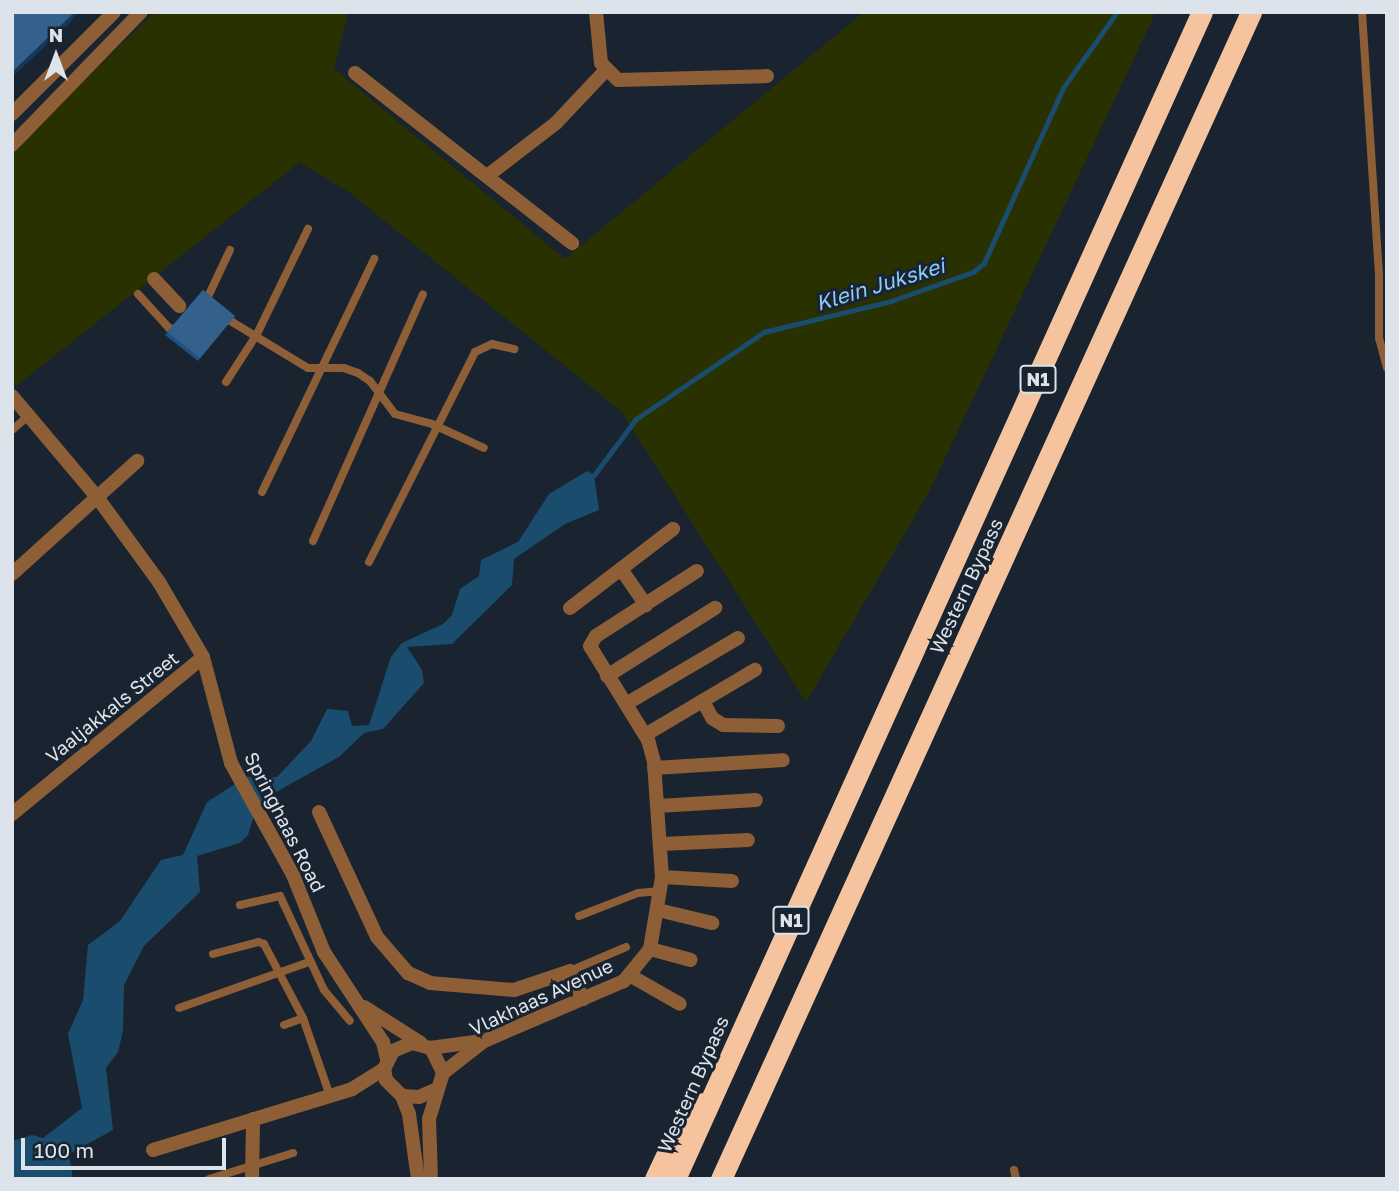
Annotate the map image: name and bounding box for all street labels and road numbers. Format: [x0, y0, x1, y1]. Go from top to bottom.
road number: N1 [1019, 365, 1057, 394]
street label: Western Bypass [925, 515, 1007, 657]
street label: Vaaljakkals Street [41, 646, 183, 768]
street label: Springhaas Road [240, 748, 330, 896]
road number: N1 [772, 905, 810, 934]
street label: Vlakhaas Avenue [466, 954, 616, 1040]
street label: Western Bypass [653, 1012, 733, 1156]

